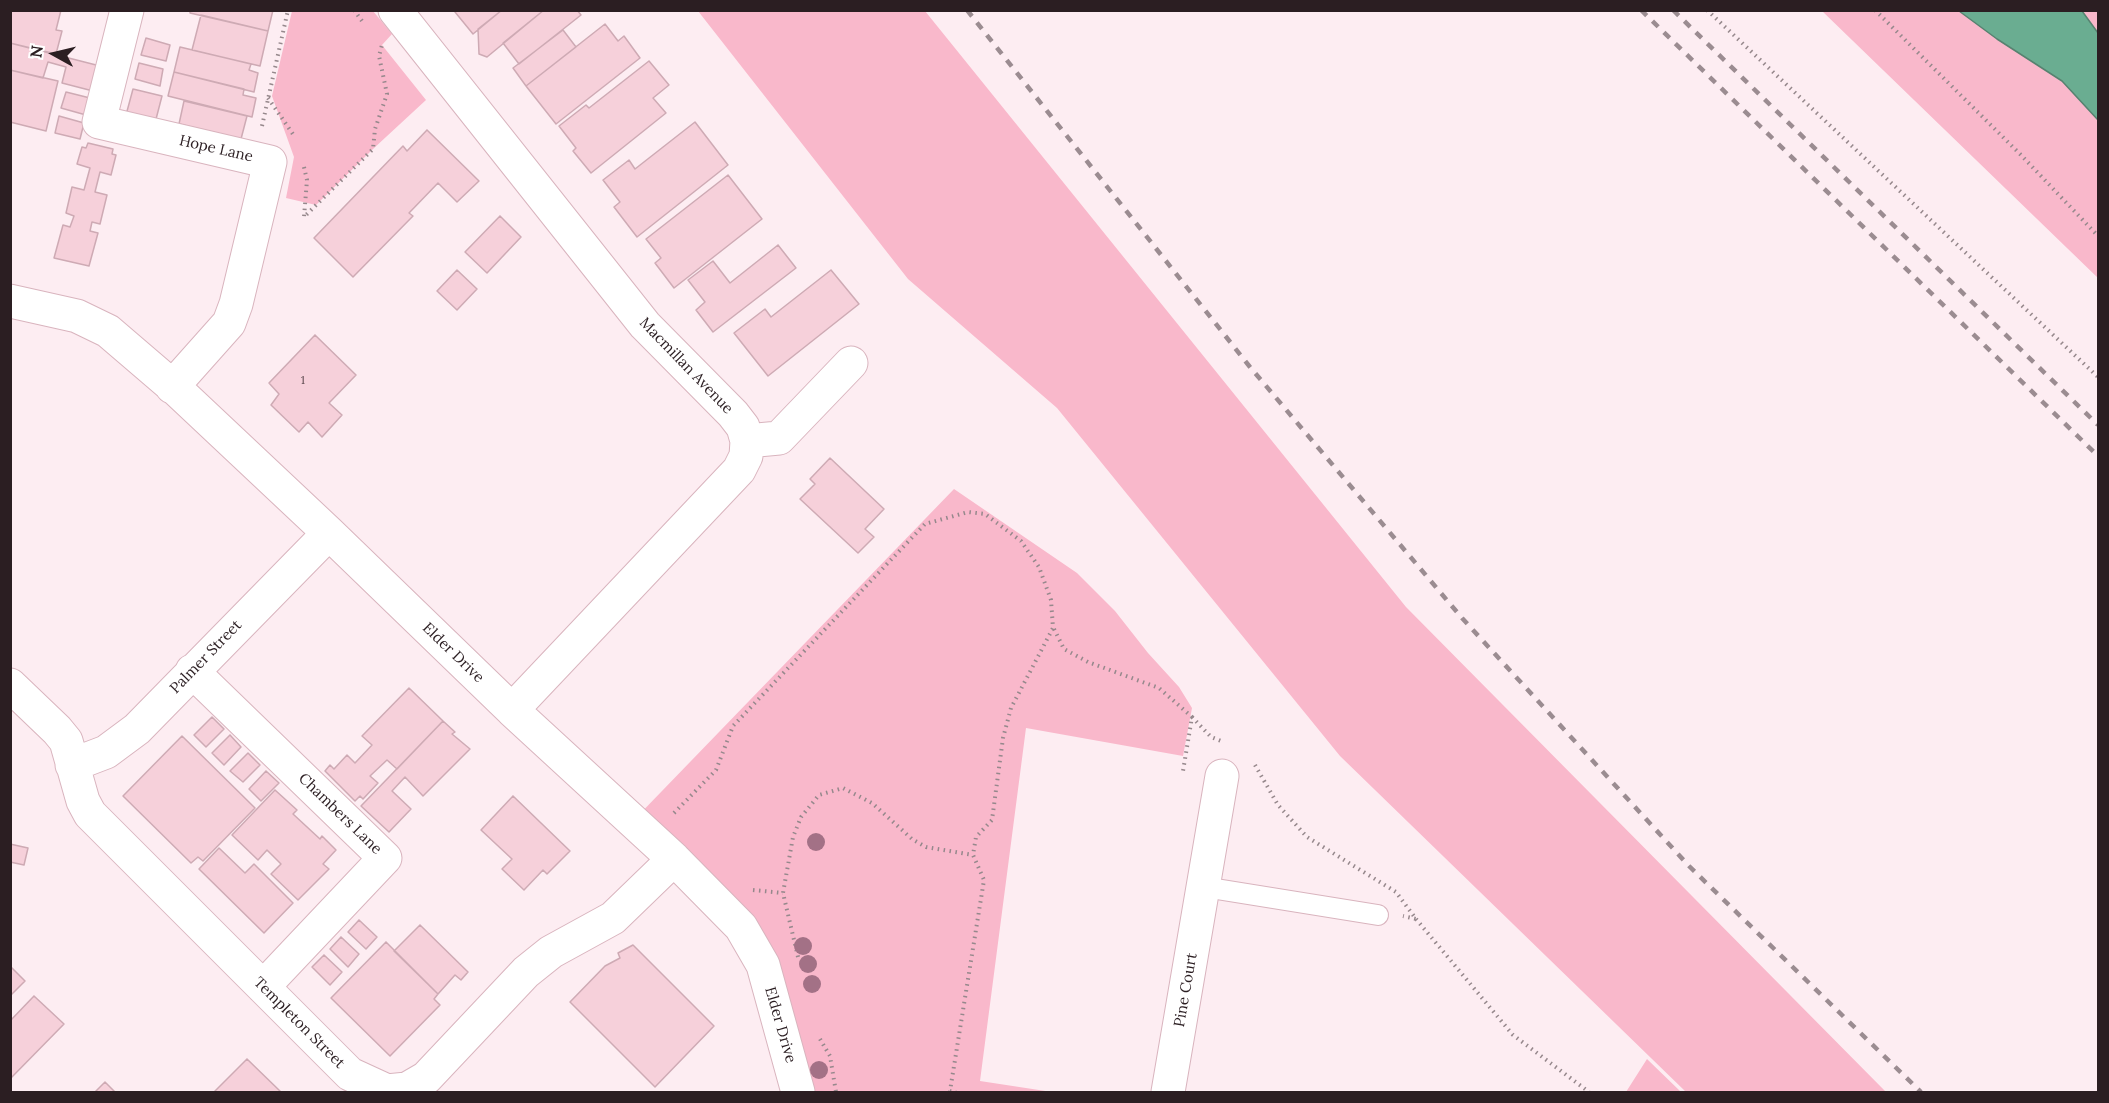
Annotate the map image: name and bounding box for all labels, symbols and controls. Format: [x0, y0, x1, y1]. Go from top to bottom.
north arrow [24, 24, 84, 84]
text: N [25, 44, 47, 59]
street label: Hope Lane [177, 132, 255, 166]
street label: Macmillan Avenue [635, 314, 737, 418]
house number: 1 [301, 374, 305, 388]
street label: Palmer Street [166, 616, 246, 698]
street label: Elder Drive [419, 619, 487, 687]
street label: Chambers Lane [295, 770, 385, 858]
street label: Pine Court [1171, 951, 1201, 1029]
street label: Templeton Street [250, 974, 348, 1072]
street label: Elder Drive [761, 985, 799, 1065]

